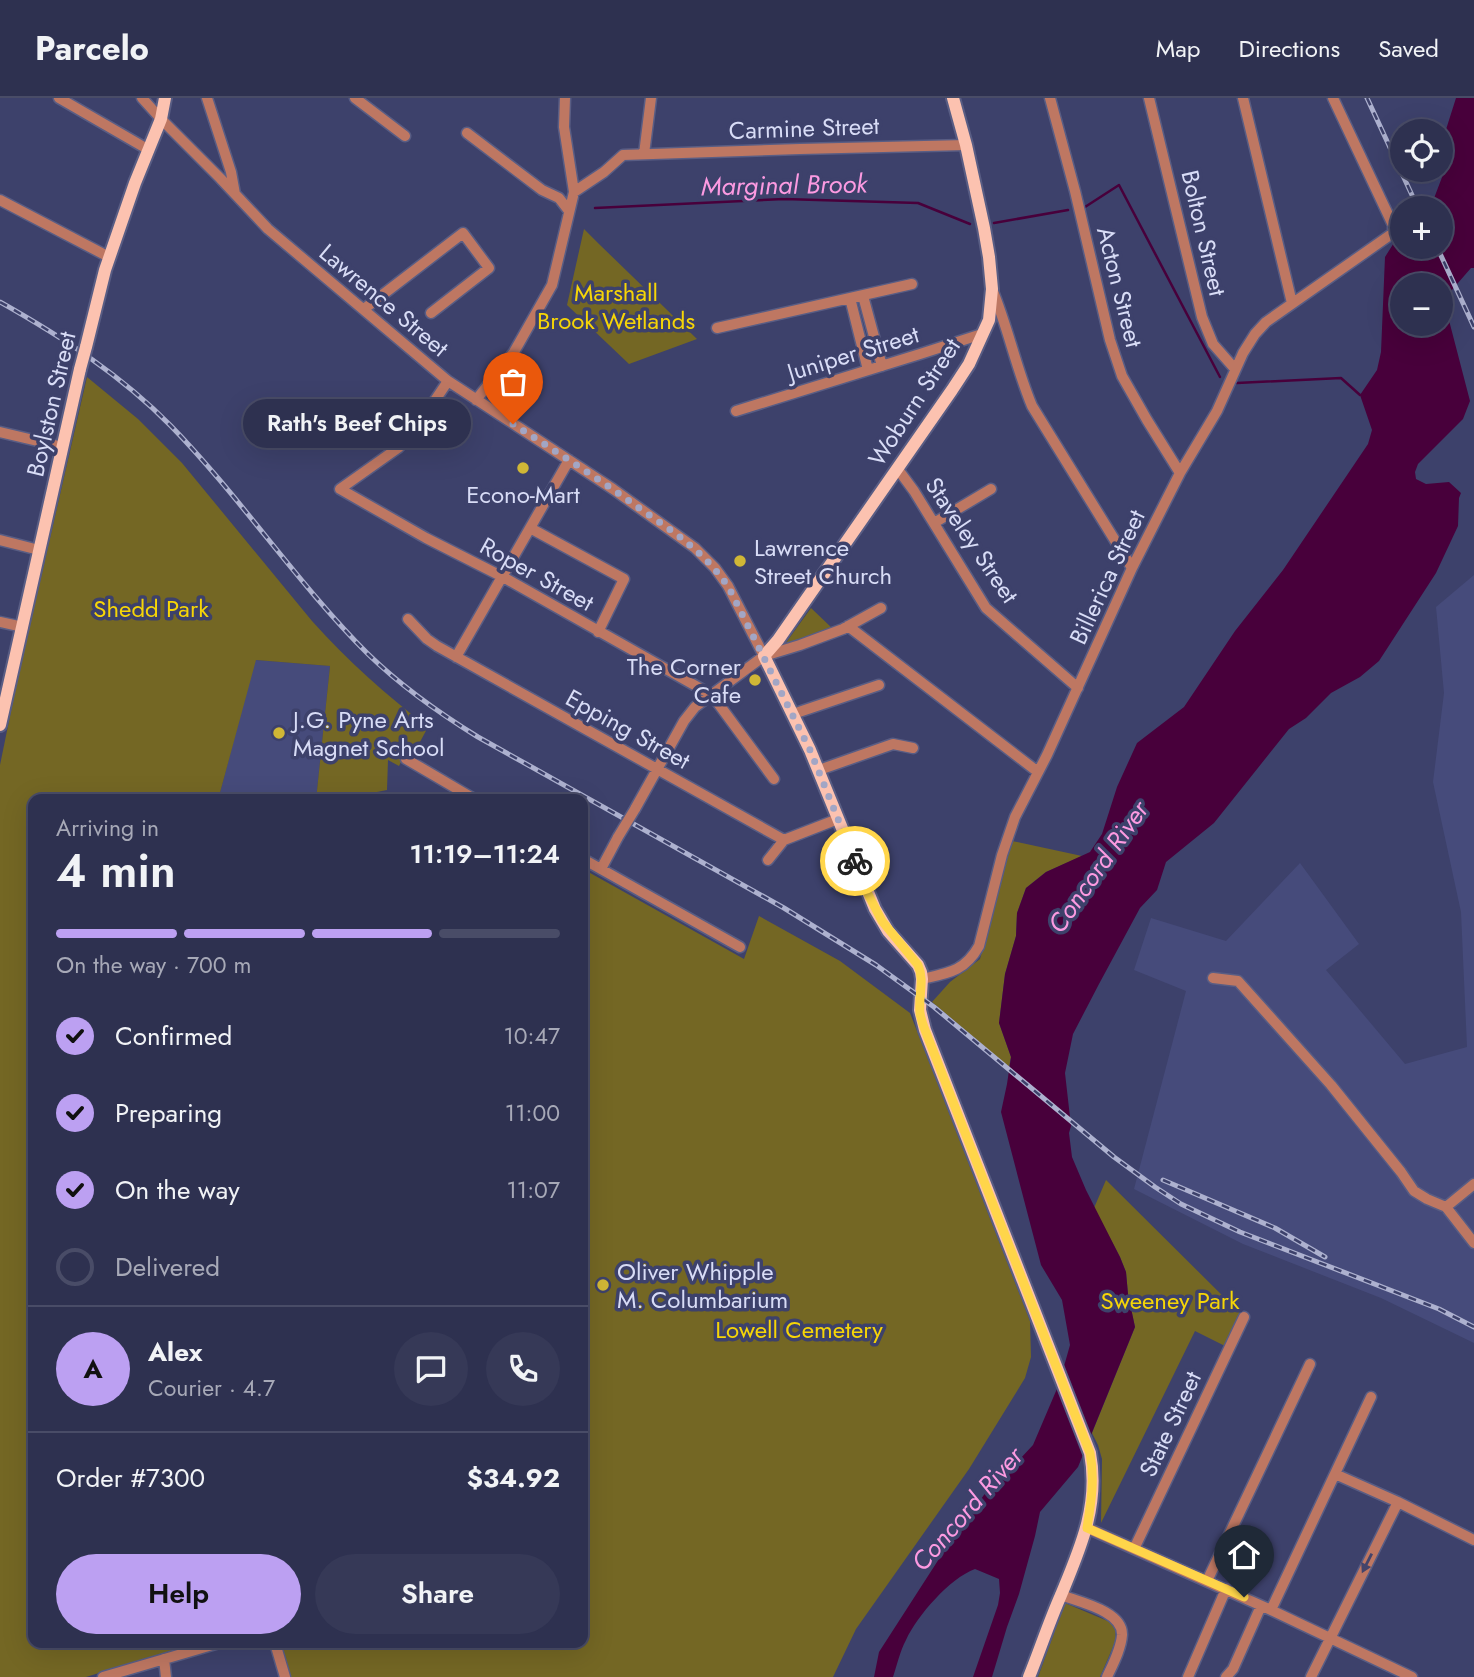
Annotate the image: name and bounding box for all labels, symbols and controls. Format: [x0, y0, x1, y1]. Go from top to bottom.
text: Parcelo [35, 25, 149, 72]
text: Map [1156, 31, 1201, 66]
text: Directions [1239, 31, 1340, 66]
text: Saved [1378, 31, 1439, 66]
street label: Carmine Street [728, 108, 880, 148]
map controls [1390, 119, 1453, 336]
button: locate [1390, 119, 1453, 182]
water label: Marginal Brook [701, 165, 869, 205]
street label: Bolton Street [1173, 167, 1235, 299]
button: + [1390, 196, 1453, 259]
street label: Acton Street [1088, 223, 1152, 351]
street label: Lawrence Street [312, 235, 457, 365]
button: − [1390, 273, 1453, 336]
park label: Marshall Brook Wetlands [537, 275, 695, 338]
street label: Juniper Street [780, 316, 923, 390]
street label: Boylston Street [17, 328, 85, 480]
street label: Woburn Street [859, 331, 969, 473]
pin [483, 352, 543, 424]
icon: bag [494, 363, 532, 401]
callout: Rath's Beef Chips [244, 400, 471, 448]
text: Rath's Beef Chips [267, 406, 447, 440]
marker: Econo-Mart [515, 460, 531, 476]
street label: Staveley Street [917, 470, 1027, 610]
place label: Econo-Mart [466, 477, 580, 512]
street label: Billerica Street [1061, 504, 1154, 650]
street label: Roper Street [474, 528, 600, 620]
place label: Lawrence Street Church [754, 530, 892, 593]
marker: Lawrence Street Church [732, 553, 748, 569]
park label: Shedd Park [93, 591, 209, 626]
place label: The Corner Cafe [627, 649, 742, 712]
marker: The Corner Cafe [747, 672, 763, 688]
street label: Epping Street [559, 680, 697, 778]
place label: J.G. Pyne Arts Magnet School [290, 702, 445, 765]
marker: J.G. Pyne Arts Magnet School [271, 725, 287, 741]
water label: Concord River [1038, 792, 1159, 941]
text: Arriving in [56, 811, 159, 845]
courier [820, 826, 890, 896]
text: 11:19–11:24 [410, 835, 560, 873]
text: 4 min [56, 838, 176, 904]
icon: bike [836, 842, 874, 880]
text: On the way · 700 m [56, 948, 251, 982]
icon: check [56, 1017, 94, 1055]
text: Confirmed [115, 1017, 232, 1055]
text: 10:47 [503, 1019, 560, 1053]
icon: check [56, 1094, 94, 1132]
text: Preparing [115, 1094, 222, 1132]
text: 11:00 [505, 1096, 560, 1130]
icon: check [56, 1171, 94, 1209]
text: On the way [115, 1171, 240, 1209]
text: 11:07 [507, 1173, 560, 1207]
text: Delivered [115, 1248, 220, 1286]
place label: Oliver Whipple M. Columbarium [617, 1254, 788, 1317]
marker: Oliver Whipple M. Columbarium [595, 1277, 611, 1293]
park label: Sweeney Park [1101, 1283, 1240, 1318]
park label: Lowell Cemetery [715, 1312, 883, 1347]
button: chat [394, 1332, 468, 1406]
button: phone [486, 1332, 560, 1406]
text: Alex [148, 1333, 202, 1371]
text: A [83, 1350, 103, 1388]
street label: State Street [1130, 1365, 1210, 1483]
text: Courier · 4.7 [148, 1371, 275, 1405]
water label: Concord River [902, 1437, 1033, 1580]
text: Order #7300 [56, 1459, 205, 1497]
text: $34.92 [467, 1459, 560, 1497]
pin [1214, 1525, 1274, 1597]
icon: home [1225, 1536, 1263, 1574]
one-way arrow [1362, 1553, 1373, 1573]
button: Help [56, 1554, 301, 1634]
button: Share [315, 1554, 560, 1634]

